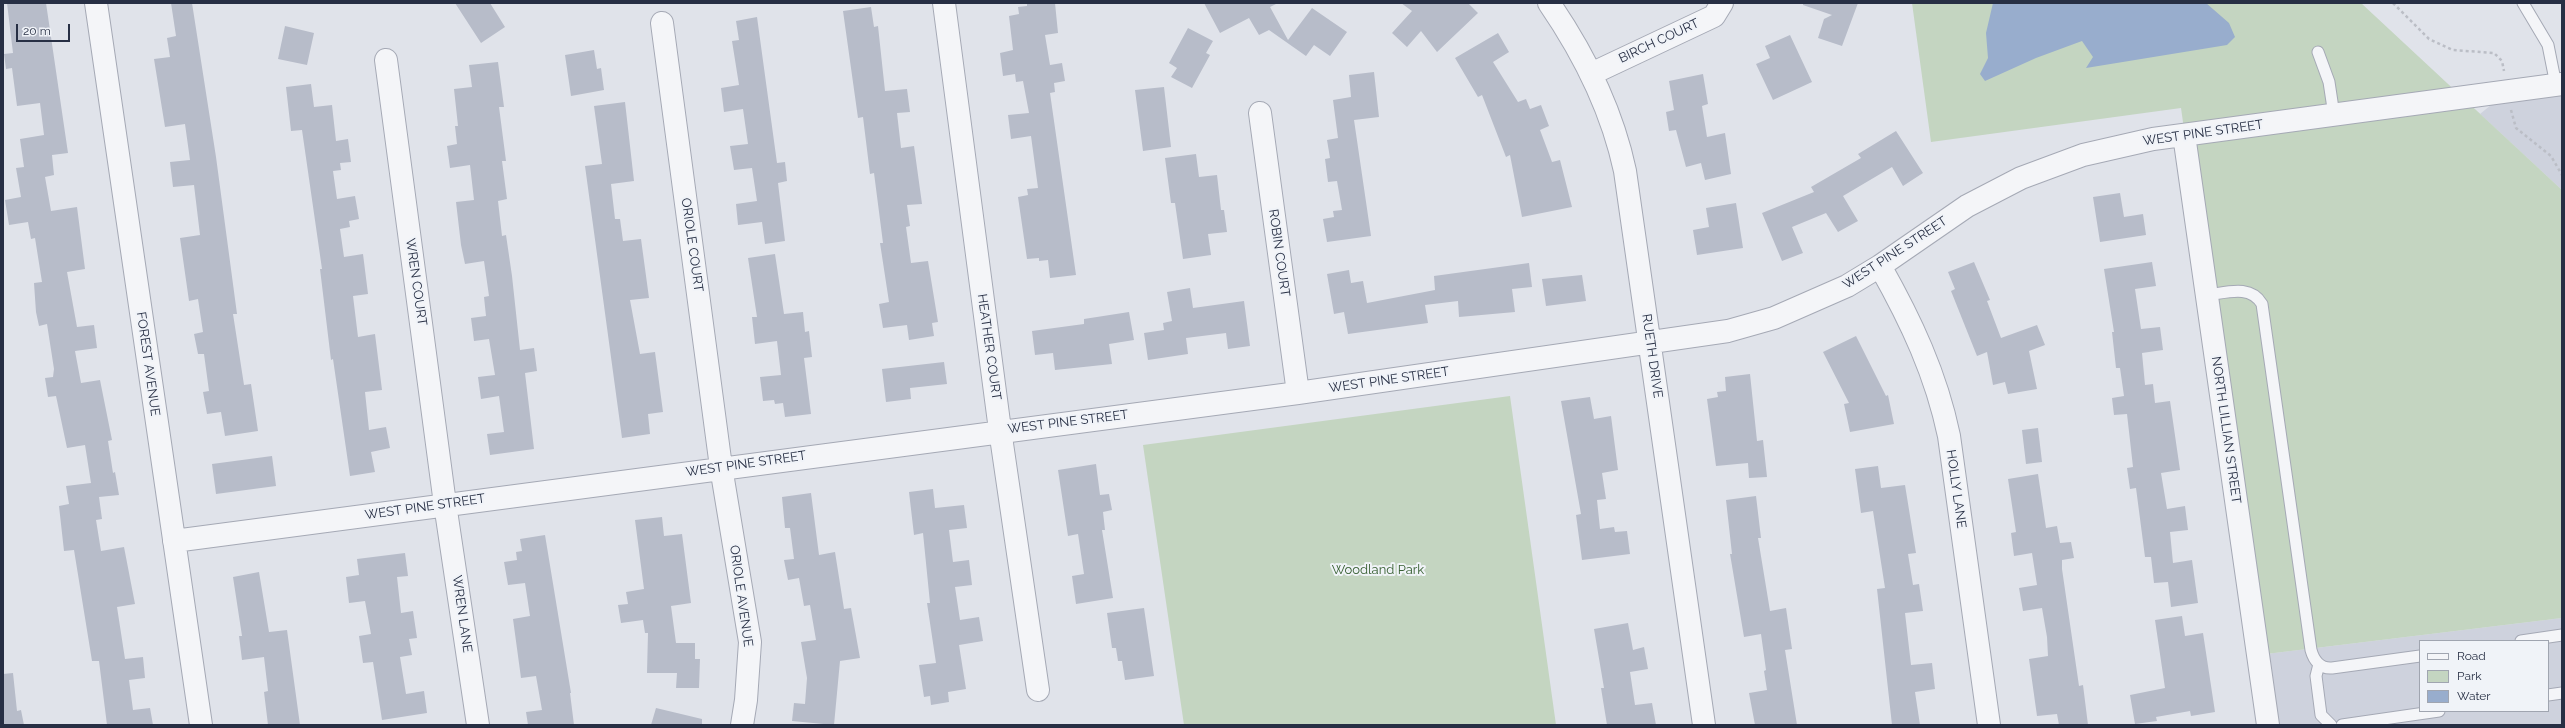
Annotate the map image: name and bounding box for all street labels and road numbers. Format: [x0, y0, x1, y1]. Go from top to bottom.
street label: BIRCH COURT [1616, 16, 1702, 66]
street label: WEST PINE STREET [2142, 117, 2264, 149]
street label: ORIOLE COURT [678, 197, 706, 293]
street label: ROBIN COURT [1265, 208, 1293, 298]
street label: WEST PINE STREET [1840, 213, 1950, 293]
street label: WREN COURT [402, 237, 430, 327]
street label: HEATHER COURT [974, 293, 1004, 401]
street label: FOREST AVENUE [133, 311, 163, 417]
street label: RUETH DRIVE [1638, 313, 1666, 399]
street label: NORTH LILLIAN STREET [2208, 355, 2244, 505]
street label: WEST PINE STREET [1328, 364, 1450, 396]
street label: WEST PINE STREET [1007, 407, 1129, 437]
street label: WEST PINE STREET [685, 448, 807, 480]
street label: HOLLY LANE [1943, 449, 1969, 529]
street label: WEST PINE STREET [364, 491, 486, 523]
street label: ORIOLE AVENUE [726, 544, 756, 648]
street label: WREN LANE [449, 574, 475, 654]

